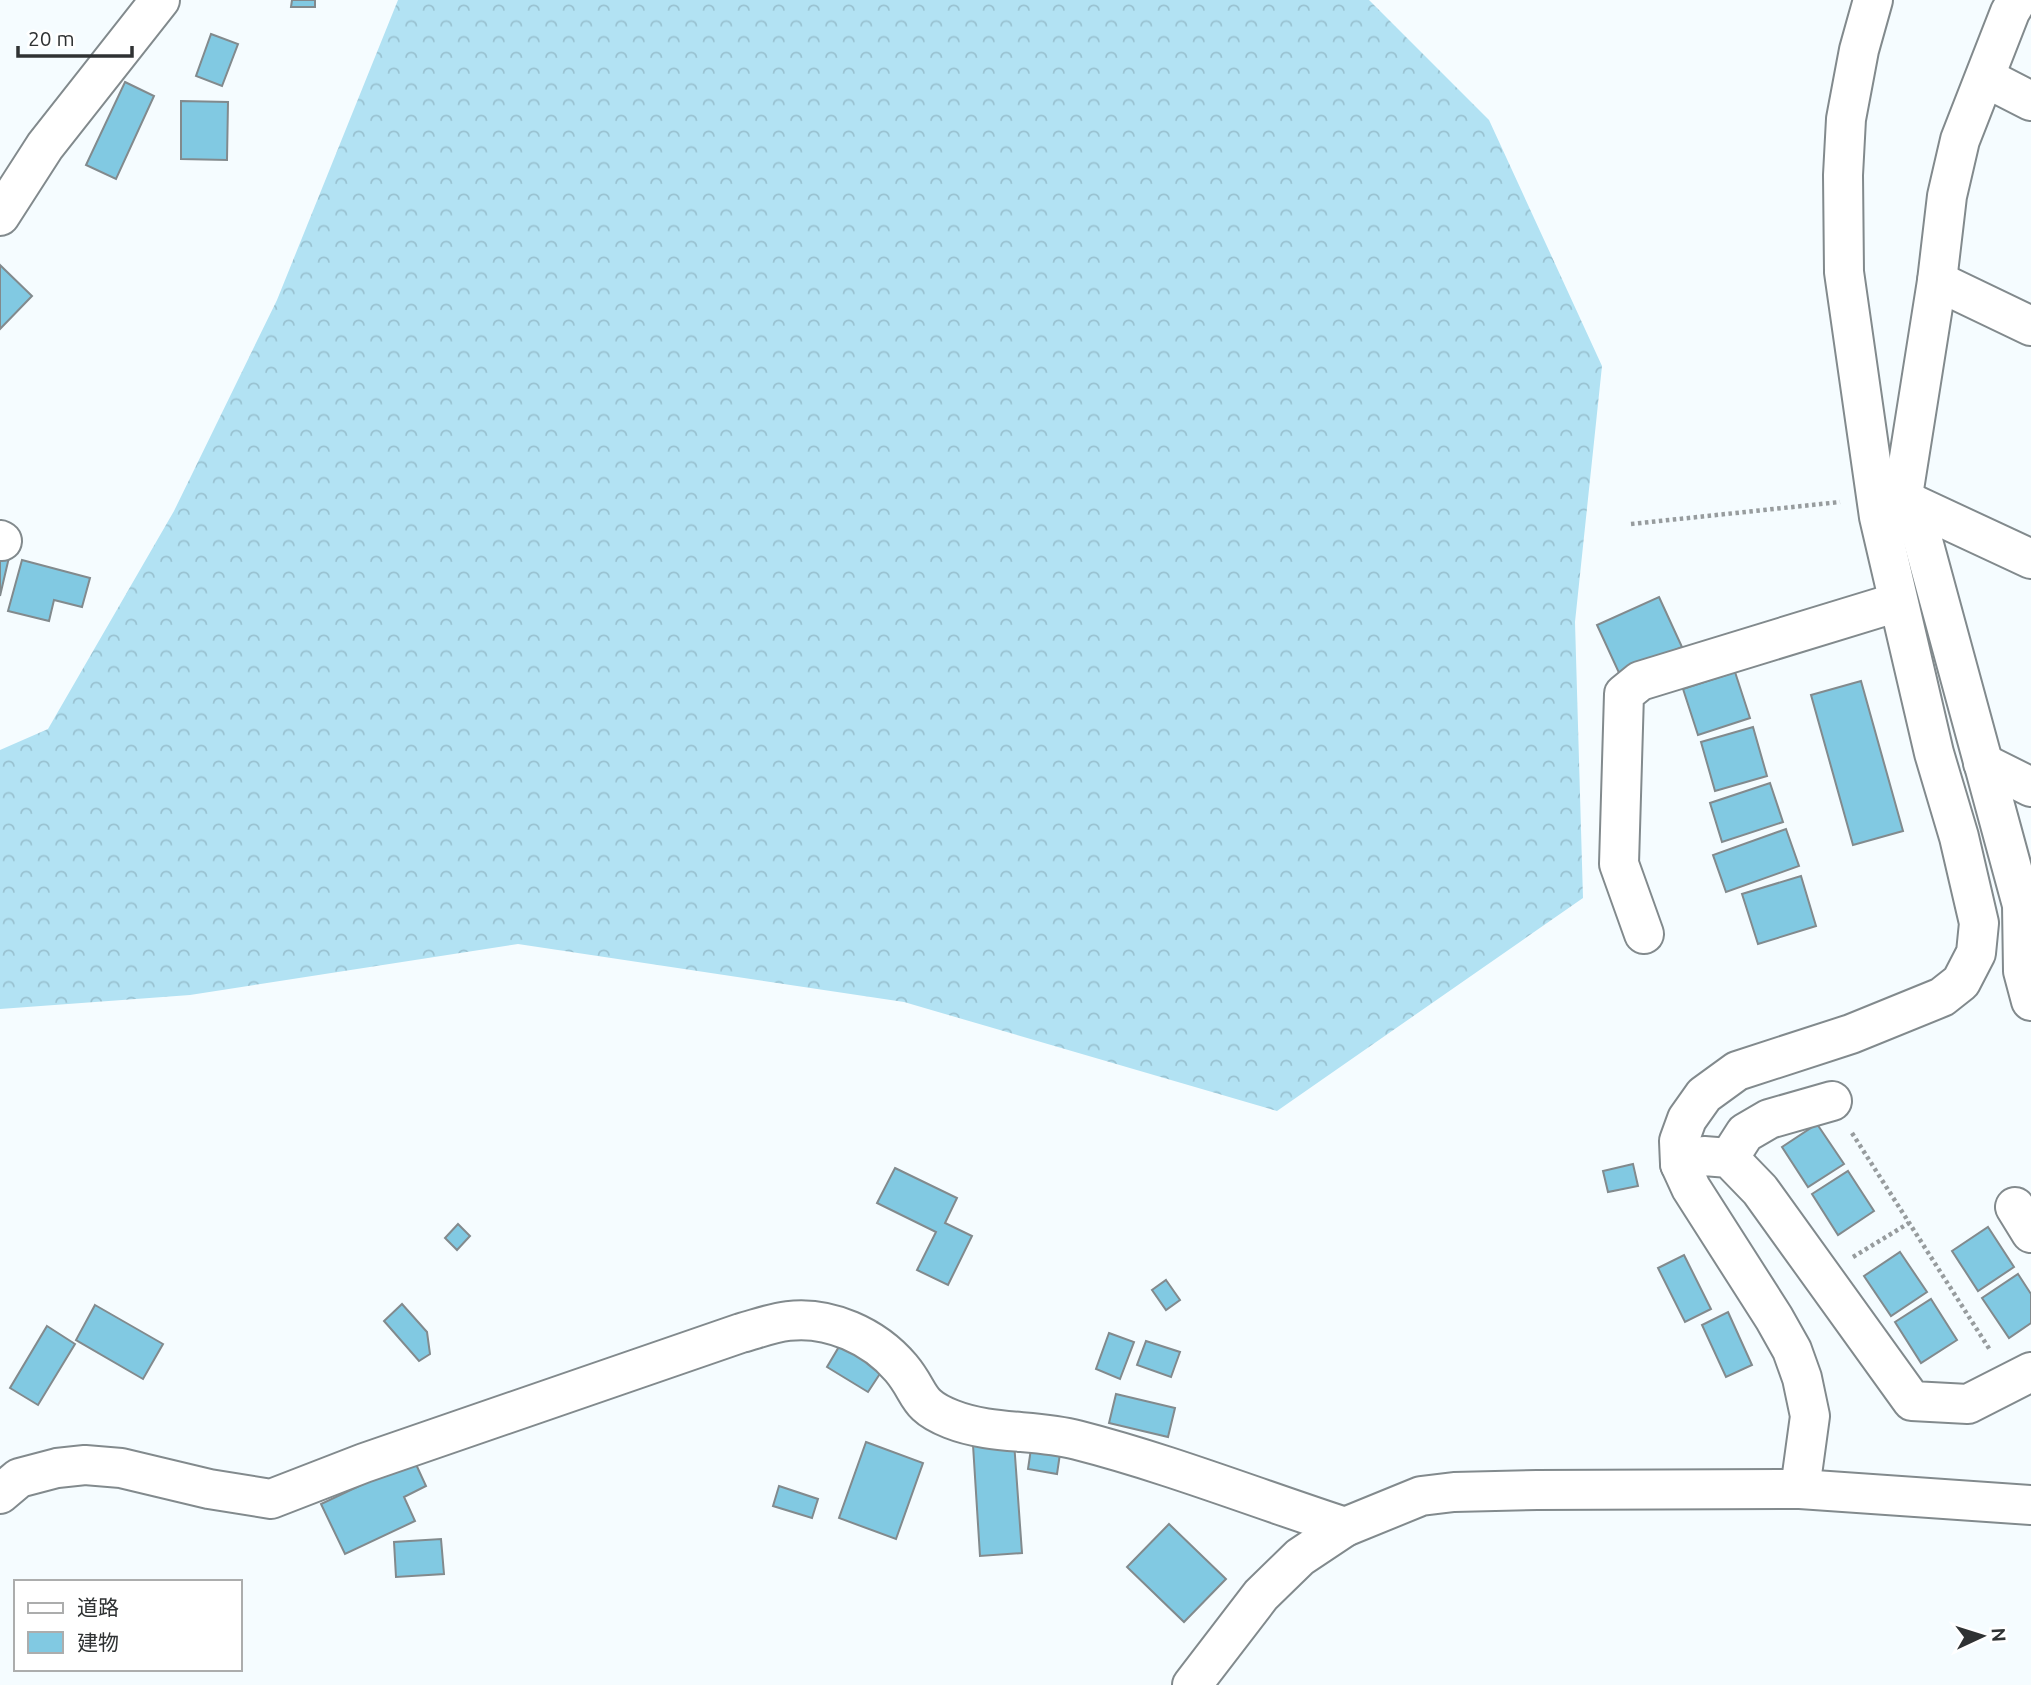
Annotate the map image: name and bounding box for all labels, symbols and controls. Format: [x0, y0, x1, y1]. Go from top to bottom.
scale bar [18, 14, 131, 58]
text: 20 m [28, 26, 75, 50]
legend [14, 1580, 242, 1671]
text: 道路 [77, 1595, 119, 1619]
north arrow [1947, 1601, 2017, 1671]
text: N [1987, 1627, 2010, 1643]
text: 建物 [77, 1630, 119, 1654]

